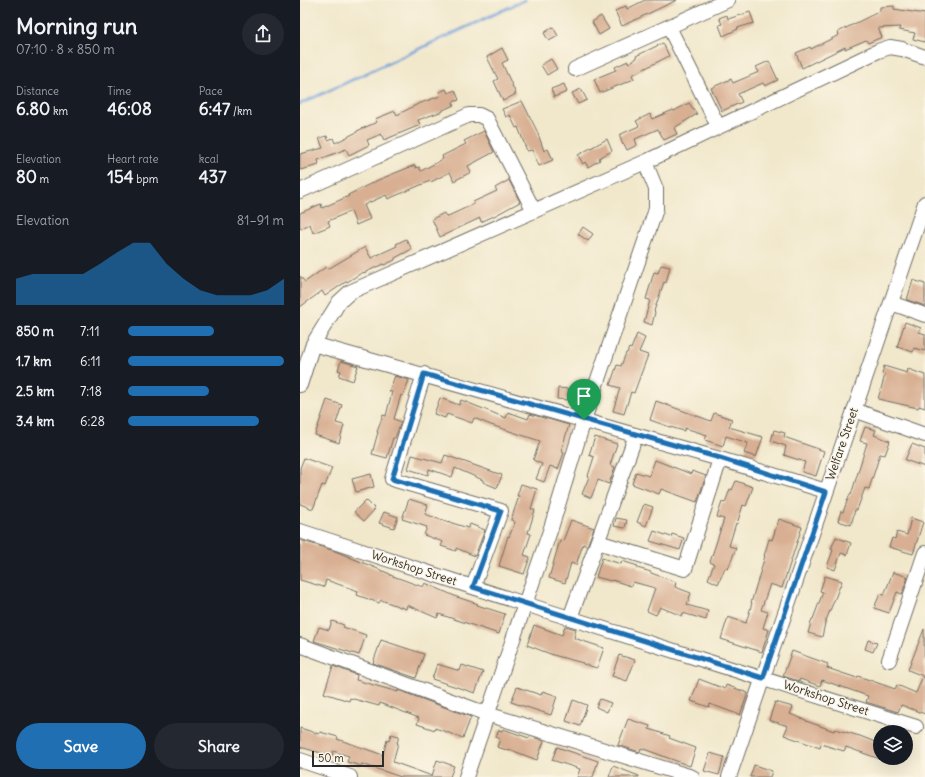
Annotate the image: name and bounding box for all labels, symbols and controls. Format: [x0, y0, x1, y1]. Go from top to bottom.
text: Morning run [16, 12, 138, 40]
button: share [242, 13, 284, 55]
text: 07:10 · 8 × 850 m [16, 41, 115, 58]
text: Distance [16, 84, 59, 98]
text: Time [107, 84, 131, 98]
text: Pace [199, 84, 223, 98]
text: 6.80 [16, 98, 50, 120]
text: 46:08 [107, 98, 152, 120]
text: 6:47 [199, 98, 230, 120]
text: km [50, 104, 68, 118]
text: /km [230, 104, 252, 118]
text: Elevation [16, 152, 61, 166]
text: Heart rate [107, 152, 158, 166]
text: kcal [199, 152, 218, 166]
text: 80 [16, 166, 37, 188]
text: 154 [107, 166, 134, 188]
text: 437 [199, 166, 226, 188]
text: m [37, 172, 49, 186]
text: bpm [134, 172, 158, 186]
text: Elevation [16, 212, 69, 229]
text: 81–91 m [237, 212, 284, 229]
text: 850 m [16, 323, 54, 340]
text: 7:11 [80, 323, 100, 340]
text: 1.7 km [16, 353, 51, 370]
text: 6:11 [80, 353, 101, 370]
pin [567, 379, 601, 420]
text: 2.5 km [16, 383, 54, 400]
text: 7:18 [80, 383, 102, 400]
icon: arrive [573, 385, 595, 407]
street label: Welfare Street [822, 405, 861, 482]
text: 3.4 km [16, 413, 54, 430]
text: 6:28 [80, 413, 105, 430]
street label: Workshop Street [369, 547, 459, 588]
street label: Workshop Street [781, 677, 871, 718]
button: Save [16, 723, 146, 769]
button: Share [154, 723, 284, 769]
map controls [873, 725, 913, 765]
button: layers [873, 725, 913, 765]
scale bar [312, 749, 384, 768]
text: 50 m [318, 751, 344, 765]

